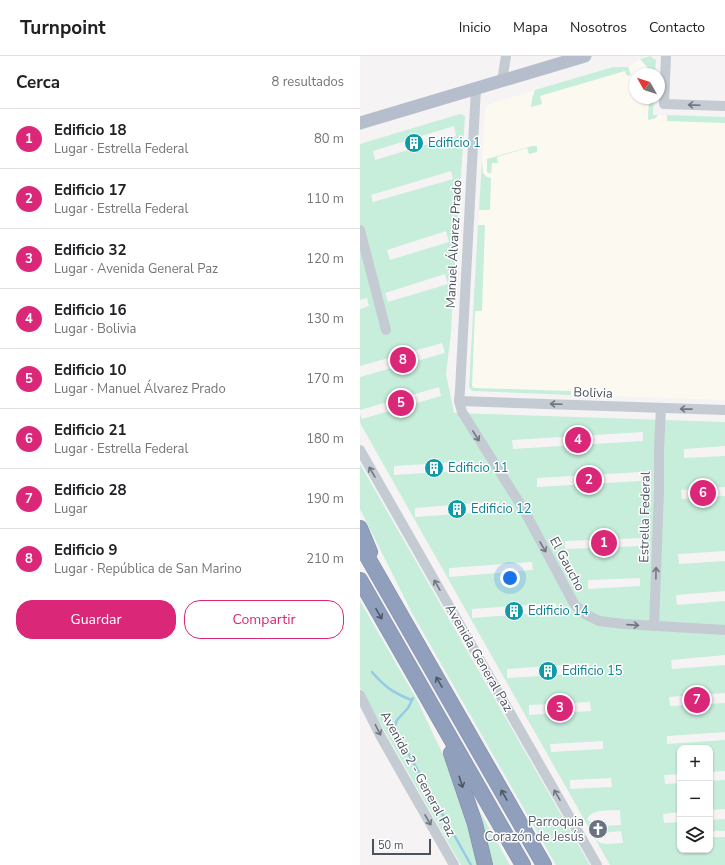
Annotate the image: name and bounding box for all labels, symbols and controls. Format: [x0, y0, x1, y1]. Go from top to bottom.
text: Turnpoint [20, 15, 106, 41]
text: Inicio [459, 18, 491, 37]
text: Mapa [513, 18, 548, 37]
text: Nosotros [570, 18, 627, 37]
text: Contacto [649, 18, 705, 37]
north arrow [629, 68, 665, 104]
text: Cerca [16, 71, 60, 94]
text: 8 resultados [272, 73, 344, 91]
one-way arrow [688, 101, 701, 109]
text: Edificio 18 [54, 120, 127, 140]
text: 1 [25, 130, 33, 148]
text: 80 m [314, 130, 344, 148]
building icon: Edificio 1 [403, 132, 425, 154]
place label: Edificio 1 [428, 134, 481, 152]
text: Lugar · Estrella Federal [54, 140, 188, 158]
street label: Manuel Álvarez Prado [441, 179, 466, 309]
text: Edificio 17 [54, 180, 127, 200]
text: 2 [25, 190, 33, 208]
text: 110 m [306, 190, 344, 208]
text: Lugar · Estrella Federal [54, 200, 188, 218]
text: Edificio 32 [54, 240, 127, 260]
text: 3 [25, 250, 33, 268]
text: 120 m [306, 250, 344, 268]
text: Lugar · Avenida General Paz [54, 260, 218, 278]
text: Edificio 16 [54, 300, 127, 320]
text: 4 [25, 310, 33, 328]
text: 130 m [306, 310, 344, 328]
text: Lugar · Bolivia [54, 320, 137, 338]
pin: 8 [390, 345, 416, 375]
text: Edificio 10 [54, 360, 127, 380]
text: 5 [25, 370, 33, 388]
text: 170 m [306, 370, 344, 388]
text: Lugar · Manuel Álvarez Prado [54, 380, 226, 398]
street label: Bolivia [573, 383, 613, 403]
pin: 5 [388, 388, 414, 418]
one-way arrow [550, 401, 563, 408]
one-way arrow [680, 405, 693, 413]
text: Edificio 21 [54, 420, 127, 440]
pin: 4 [565, 425, 591, 455]
text: 6 [25, 430, 33, 448]
text: 180 m [306, 430, 344, 448]
one-way arrow [473, 430, 481, 442]
text: Lugar · Estrella Federal [54, 440, 188, 458]
building icon: Edificio 11 [423, 457, 445, 479]
place label: Edificio 11 [448, 459, 509, 477]
pin: 2 [576, 465, 602, 495]
one-way arrow [368, 466, 376, 478]
street label: Estrella Federal [635, 471, 655, 563]
pin: 6 [690, 478, 716, 508]
text: Edificio 28 [54, 480, 127, 500]
text: 7 [25, 490, 33, 508]
text: 190 m [306, 490, 344, 508]
building icon: Edificio 12 [446, 498, 468, 520]
text: Lugar [54, 500, 87, 518]
place label: Edificio 12 [471, 500, 532, 518]
pin: 1 [591, 528, 617, 558]
street label: El Gaucho [545, 534, 589, 594]
text: Edificio 9 [54, 540, 118, 560]
one-way arrow [540, 541, 548, 553]
text: 8 [25, 550, 33, 568]
text: 210 m [306, 550, 344, 568]
text: Lugar · República de San Marino [54, 560, 242, 578]
one-way arrow [652, 567, 660, 580]
your location [500, 568, 520, 588]
one-way arrow [432, 579, 440, 591]
button: Guardar [16, 600, 176, 639]
button: Compartir [184, 600, 344, 639]
building icon: Edificio 14 [503, 600, 525, 622]
street label: Avenida General Paz [441, 601, 517, 715]
place label: Edificio 14 [528, 602, 589, 620]
one-way arrow [376, 608, 384, 620]
one-way arrow [626, 621, 639, 629]
building icon: Edificio 15 [537, 660, 559, 682]
place label: Edificio 15 [562, 662, 623, 680]
one-way arrow [435, 676, 443, 688]
pin: 7 [684, 685, 710, 715]
pin: 3 [547, 693, 573, 723]
street label: Avenida 2 - General Paz [376, 708, 460, 840]
one-way arrow [375, 724, 382, 736]
map controls [677, 745, 713, 853]
button: + [677, 745, 713, 781]
one-way arrow [458, 775, 465, 788]
button: − [677, 781, 713, 817]
one-way arrow [499, 789, 507, 801]
one-way arrow [553, 789, 560, 801]
place label: Parroquia Corazón de Jesús [484, 813, 584, 846]
one-way arrow [425, 814, 433, 826]
button: layers [677, 817, 713, 853]
church icon: Parroquia Corazón de Jesús [587, 818, 609, 840]
scale bar [372, 837, 431, 856]
text: 50 m [378, 838, 403, 853]

